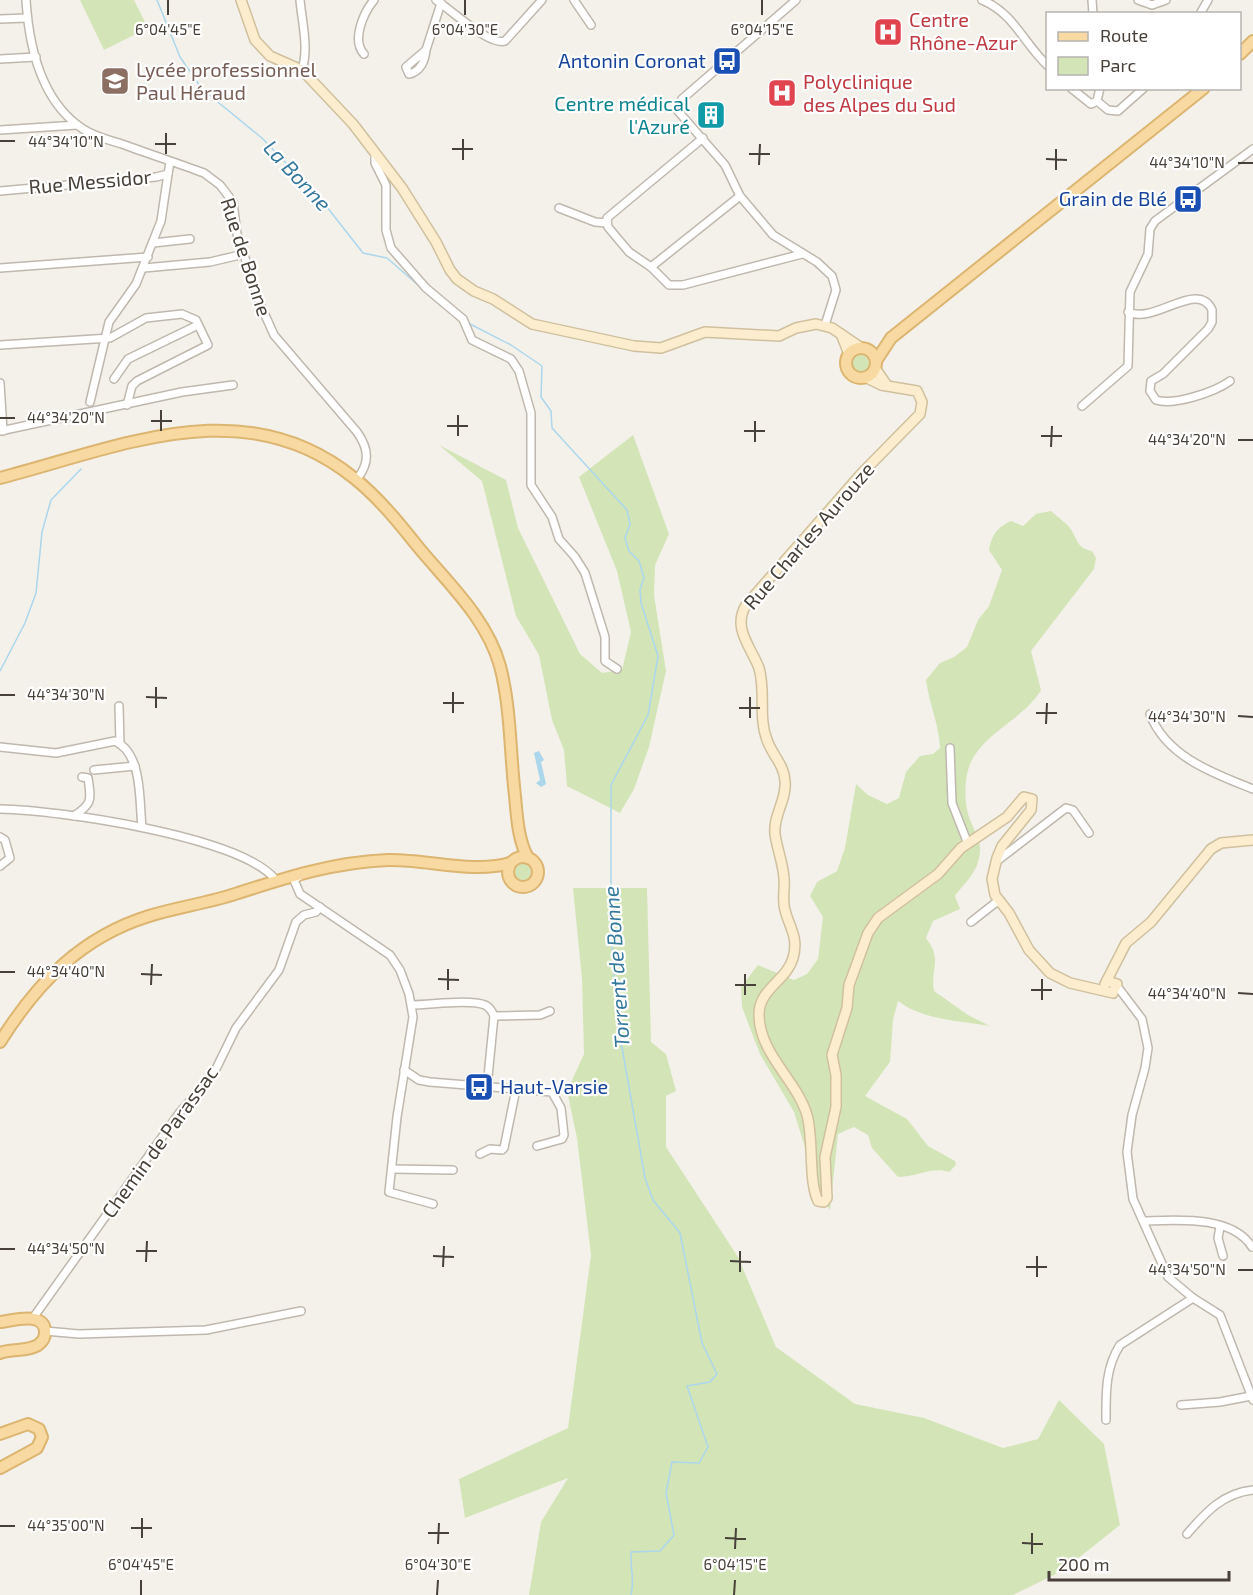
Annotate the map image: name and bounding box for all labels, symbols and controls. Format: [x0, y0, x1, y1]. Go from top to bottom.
place label: Centre Rhône-Azur [909, 7, 1018, 54]
legend [1046, 12, 1241, 90]
hospital icon: Centre Rhône-Azur [872, 16, 904, 48]
text: 6°04'45"E [135, 20, 201, 38]
text: 6°04'30"E [432, 20, 498, 38]
text: 6°04'15"E [730, 20, 794, 38]
text: Route [1100, 24, 1148, 46]
bus stop icon: Antonin Coronat [711, 45, 743, 77]
place label: Antonin Coronat [558, 48, 706, 72]
text: Parc [1100, 54, 1136, 76]
place label: Lycée professionnel Paul Héraud [136, 57, 316, 104]
school or university icon: Lycée professionnel Paul Héraud [99, 65, 131, 97]
place label: Polyclinique des Alpes du Sud [803, 69, 956, 116]
hospital icon: Polyclinique des Alpes du Sud [766, 77, 798, 109]
place label: Centre médical l'Azuré [554, 91, 690, 138]
building icon: Centre médical l'Azuré [695, 99, 727, 131]
text: 44°34'10"N [28, 132, 104, 150]
water label: La Bonne [259, 134, 337, 216]
text: 44°34'10"N [1149, 153, 1225, 171]
street label: Rue Messidor [27, 164, 152, 198]
bus stop icon: Grain de Blé [1172, 183, 1204, 215]
place label: Grain de Blé [1059, 186, 1167, 210]
street label: Rue de Bonne [216, 194, 277, 319]
text: 44°34'20"N [27, 408, 105, 426]
text: 44°34'20"N [1148, 430, 1226, 448]
street label: Rue Charles Aurouze [738, 457, 879, 614]
text: 44°34'30"N [27, 685, 105, 703]
text: 44°34'30"N [1148, 707, 1226, 725]
water label: Torrent de Bonne [597, 885, 634, 1049]
text: 44°34'40"N [27, 962, 105, 980]
text: 44°34'40"N [1148, 984, 1226, 1002]
street label: Chemin de Parassac [96, 1061, 222, 1222]
bus stop icon: Haut-Varsie [463, 1071, 495, 1103]
place label: Haut-Varsie [500, 1074, 608, 1098]
text: 44°34'50"N [27, 1239, 105, 1257]
text: 44°34'50"N [1148, 1260, 1226, 1278]
text: 44°35'00"N [27, 1516, 105, 1534]
scale bar [1049, 1544, 1229, 1582]
text: 200 m [1058, 1553, 1110, 1575]
text: 6°04'45"E [108, 1555, 174, 1573]
text: 6°04'30"E [405, 1555, 471, 1573]
text: 6°04'15"E [703, 1555, 767, 1573]

